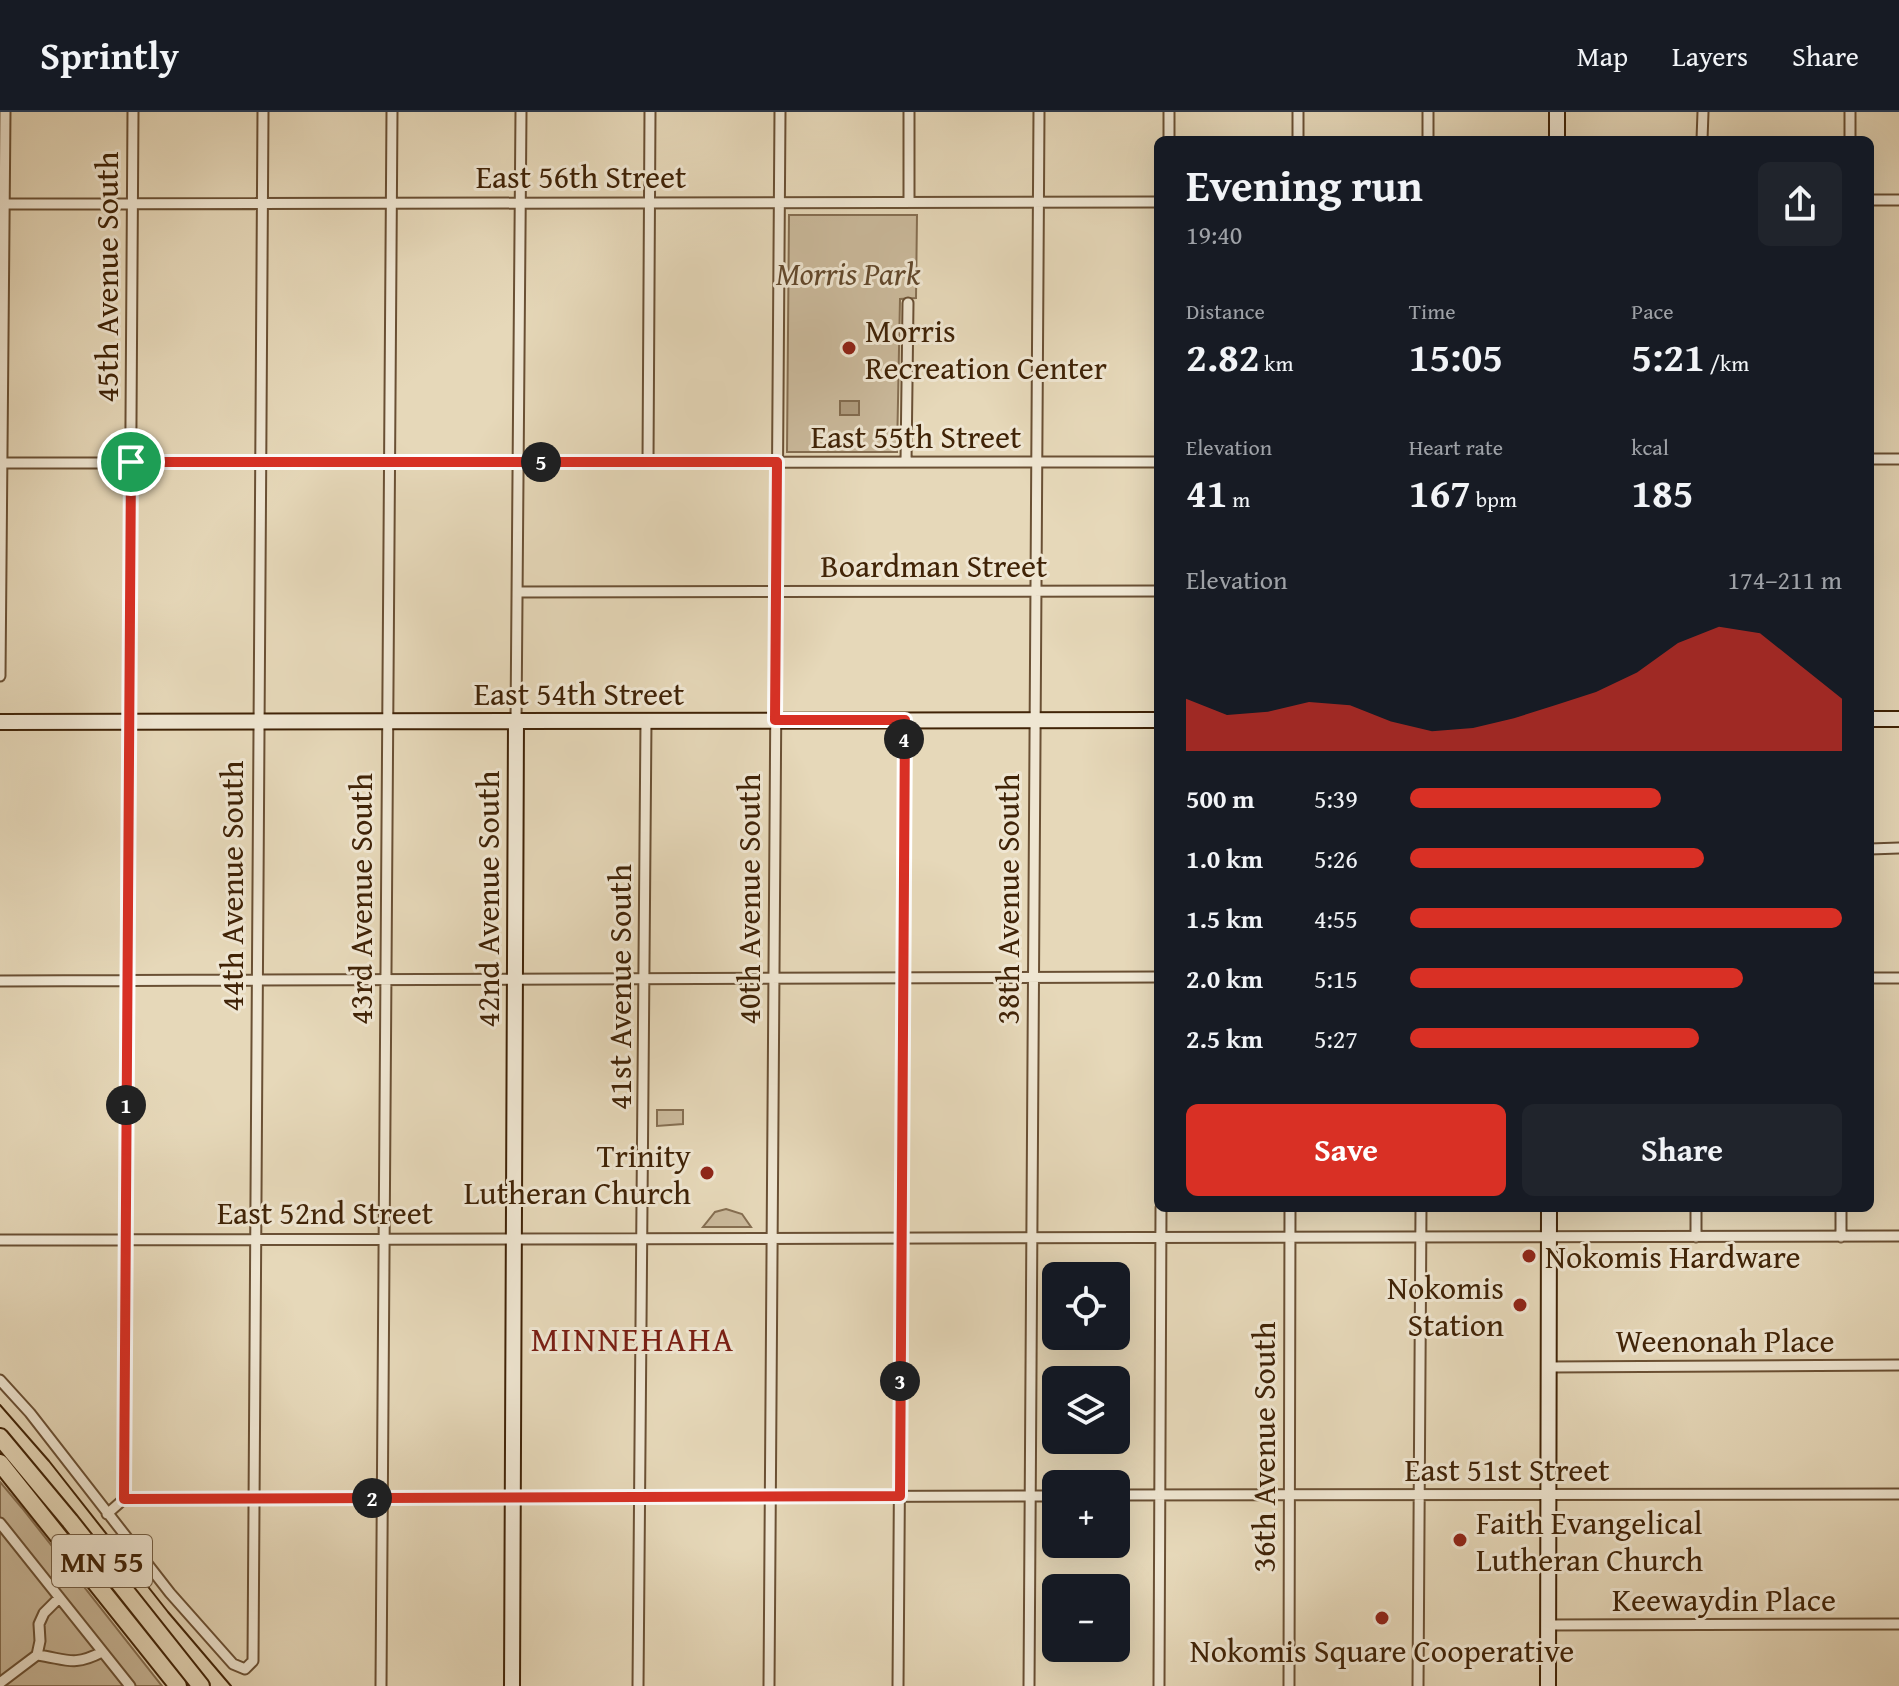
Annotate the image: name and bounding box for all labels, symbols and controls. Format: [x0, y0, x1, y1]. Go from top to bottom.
text: Sprintly [40, 27, 179, 83]
text: Map [1577, 35, 1628, 76]
text: Layers [1672, 35, 1748, 76]
text: Share [1792, 35, 1859, 76]
street label: 45th Avenue South [83, 151, 130, 403]
street label: East 56th Street [476, 153, 686, 200]
text: Evening run [1186, 153, 1423, 217]
button: share [1758, 162, 1842, 246]
text: 19:40 [1186, 215, 1242, 254]
park label: Morris Park [776, 250, 921, 297]
text: Distance [1186, 295, 1265, 327]
text: Time [1409, 295, 1455, 327]
text: Pace [1631, 295, 1674, 327]
place label: Morris Recreation Center [865, 307, 1107, 391]
text: 2.82 [1186, 327, 1259, 386]
text: 15:05 [1409, 327, 1503, 386]
text: 5:21 [1631, 327, 1705, 386]
marker: Morris Recreation Center [840, 339, 858, 357]
text: km [1259, 347, 1293, 379]
text: /km [1705, 347, 1749, 379]
street label: East 55th Street [811, 413, 1021, 460]
pin [97, 428, 165, 496]
text: Elevation [1186, 431, 1272, 463]
text: Heart rate [1409, 431, 1503, 463]
text: kcal [1631, 431, 1669, 463]
icon: arrive [109, 440, 153, 484]
pin: 5 [521, 442, 561, 482]
text: 5 [535, 446, 547, 478]
text: 41 [1186, 463, 1227, 522]
text: 167 [1409, 463, 1471, 522]
text: 185 [1631, 463, 1694, 522]
text: m [1227, 483, 1250, 515]
text: bpm [1471, 483, 1517, 515]
street label: Boardman Street [821, 542, 1047, 589]
text: Elevation [1186, 560, 1288, 599]
text: 174–211 m [1728, 560, 1842, 599]
street label: East 54th Street [474, 670, 684, 717]
pin: 4 [884, 719, 924, 759]
text: 4 [898, 723, 910, 755]
street label: 44th Avenue South [208, 760, 255, 1012]
street label: 42nd Avenue South [464, 771, 511, 1027]
street label: 43rd Avenue South [337, 773, 384, 1025]
street label: 40th Avenue South [725, 773, 772, 1025]
street label: 38th Avenue South [984, 773, 1031, 1025]
text: 500 m [1186, 779, 1254, 818]
text: 5:39 [1314, 779, 1358, 818]
text: 1.0 km [1186, 839, 1263, 878]
text: 5:26 [1314, 839, 1358, 878]
street label: 41st Avenue South [596, 864, 643, 1110]
text: 1.5 km [1186, 899, 1263, 938]
text: 4:55 [1314, 899, 1358, 938]
text: 2.0 km [1186, 959, 1263, 998]
text: 5:15 [1314, 959, 1358, 998]
text: 2.5 km [1186, 1019, 1263, 1058]
text: 5:27 [1314, 1019, 1358, 1058]
pin: 1 [106, 1085, 146, 1125]
text: 1 [120, 1089, 132, 1121]
button: Save [1186, 1104, 1506, 1196]
button: Share [1522, 1104, 1842, 1196]
place label: Trinity Lutheran Church [464, 1132, 691, 1216]
marker: Trinity Lutheran Church [698, 1164, 716, 1182]
street label: East 52nd Street [217, 1189, 433, 1236]
place label: Nokomis Hardware [1545, 1233, 1800, 1280]
marker: Nokomis Hardware [1520, 1247, 1538, 1265]
map controls [1042, 1262, 1130, 1662]
button: locate [1042, 1262, 1130, 1350]
place label: Nokomis Station [1387, 1264, 1504, 1348]
marker: Nokomis Station [1511, 1296, 1529, 1314]
district label: MINNEHAHA [531, 1314, 735, 1363]
street label: Weenonah Place [1616, 1317, 1834, 1364]
street label: 36th Avenue South [1240, 1321, 1287, 1573]
pin: 3 [880, 1361, 920, 1401]
text: 3 [894, 1365, 906, 1397]
button: layers [1042, 1366, 1130, 1454]
street label: East 51st Street [1404, 1446, 1610, 1493]
button: + [1042, 1470, 1130, 1558]
pin: 2 [352, 1478, 392, 1518]
text: 2 [366, 1482, 378, 1514]
place label: Faith Evangelical Lutheran Church [1476, 1499, 1703, 1583]
marker: Faith Evangelical Lutheran Church [1451, 1531, 1469, 1549]
road number: MN 55 [52, 1535, 152, 1587]
button: − [1042, 1574, 1130, 1662]
street label: Keewaydin Place [1612, 1576, 1836, 1623]
marker: Nokomis Square Cooperative [1373, 1609, 1391, 1627]
place label: Nokomis Square Cooperative [1190, 1627, 1574, 1674]

